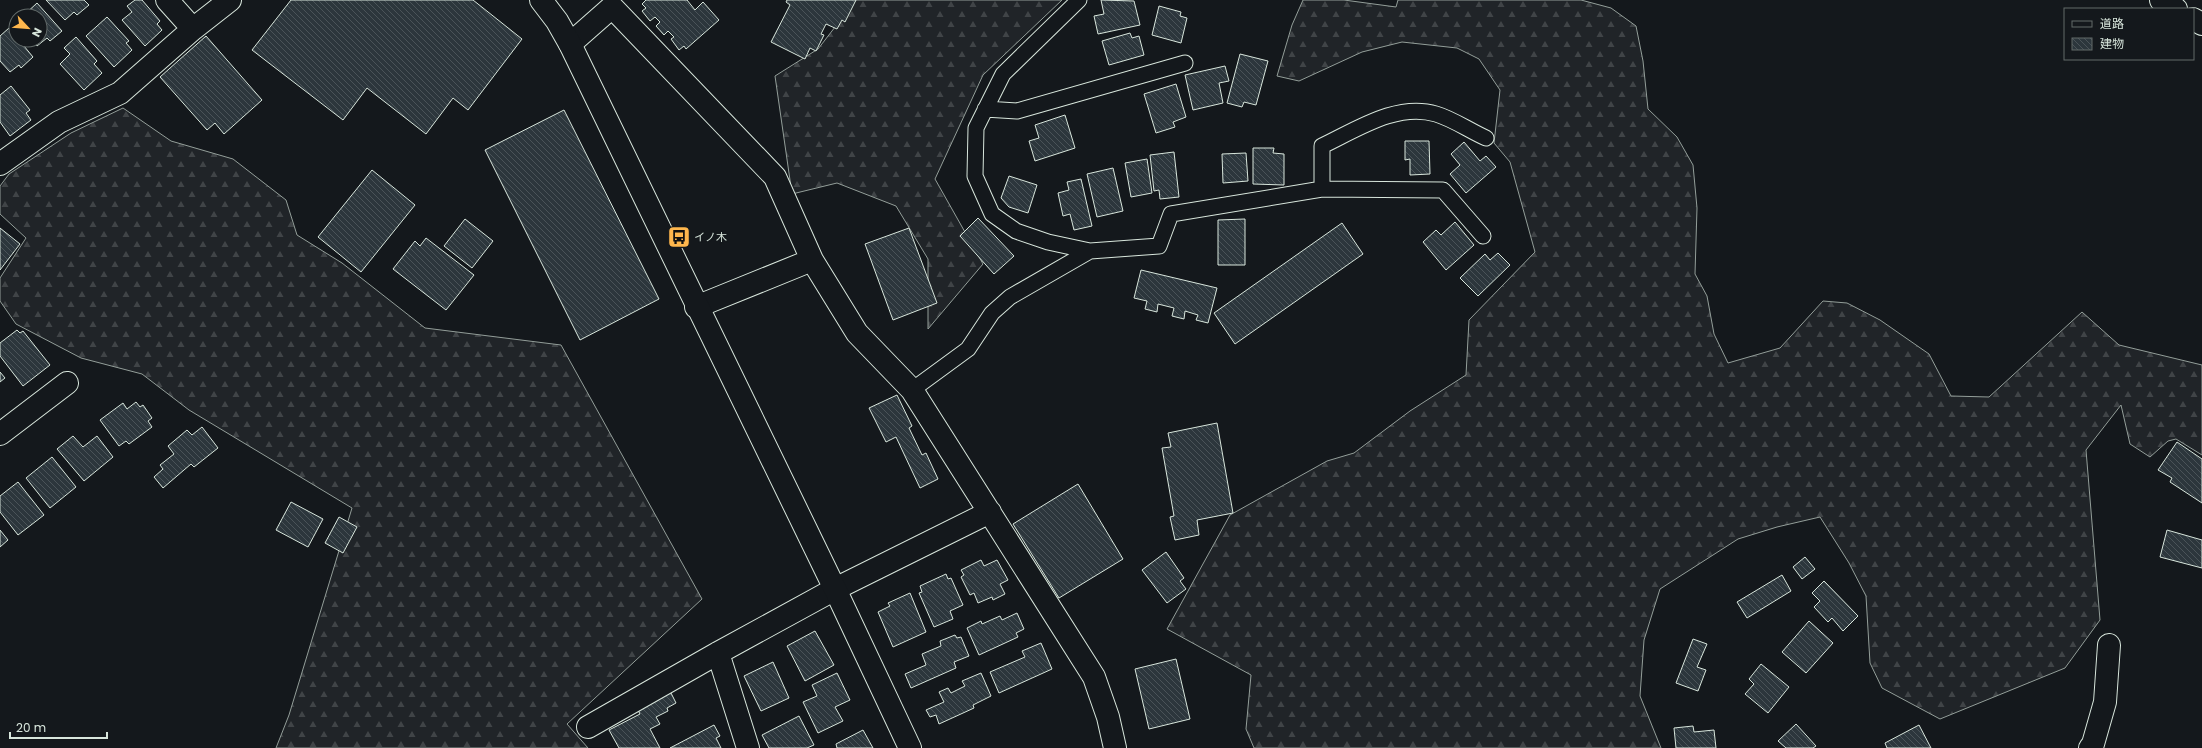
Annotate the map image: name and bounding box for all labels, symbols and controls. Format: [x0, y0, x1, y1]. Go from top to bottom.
north arrow [8, 8, 48, 48]
legend [2064, 8, 2194, 60]
text: 道路 [2100, 15, 2124, 32]
text: N [28, 25, 46, 40]
text: 建物 [2100, 35, 2124, 52]
bus stop icon: イノ木 [666, 224, 692, 250]
place label: イノ木 [694, 229, 727, 245]
scale bar [10, 714, 107, 740]
text: 20 m [16, 719, 46, 736]

